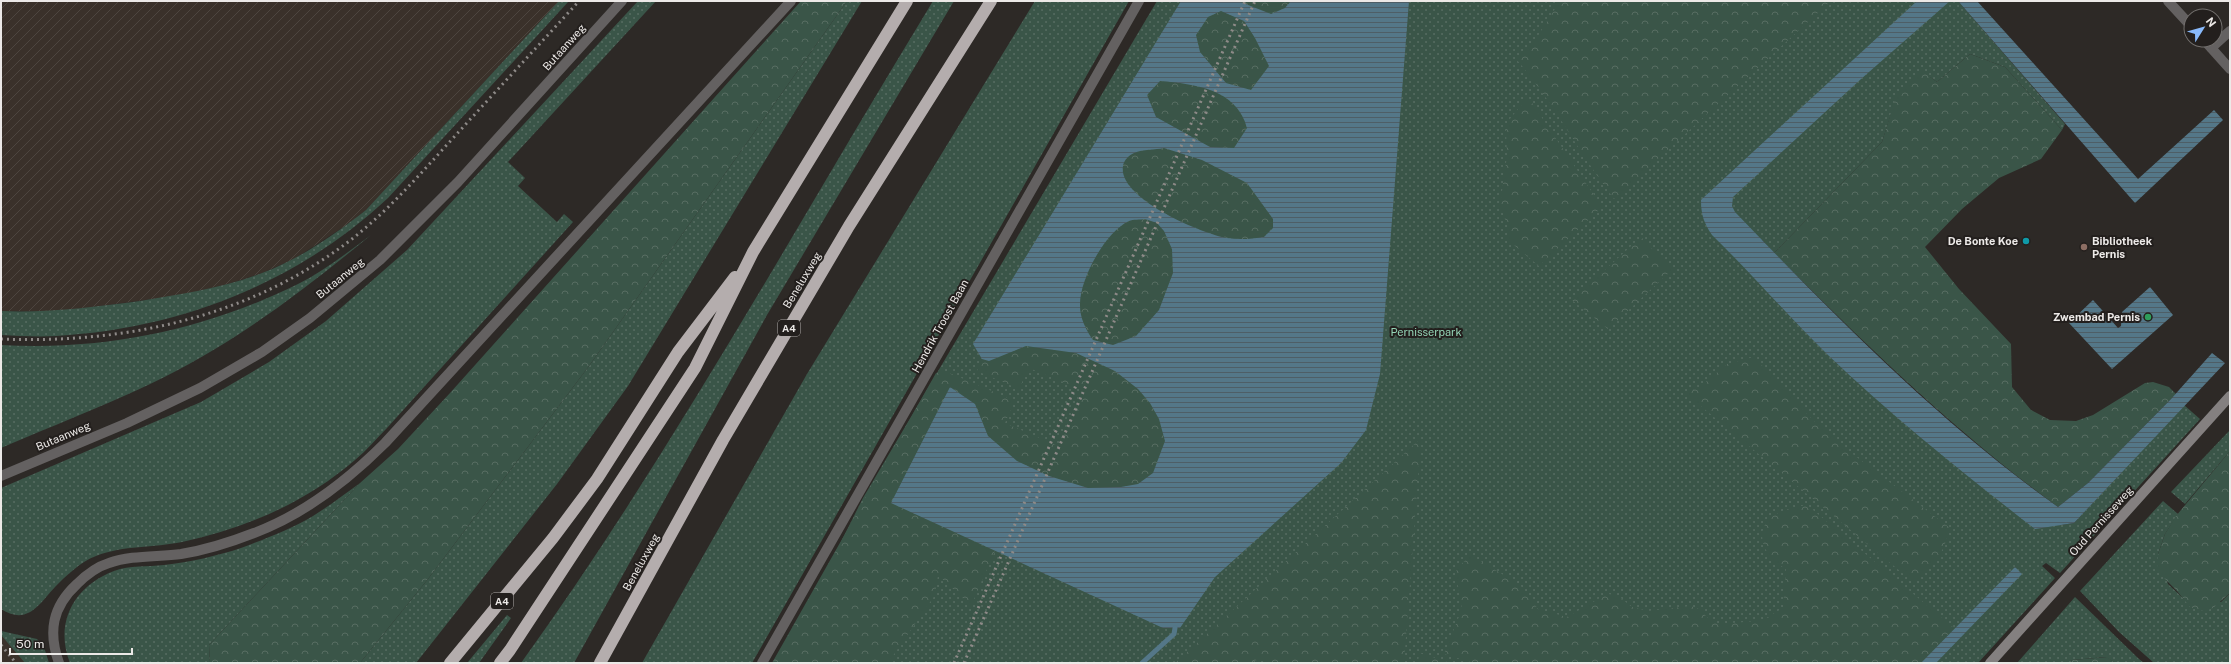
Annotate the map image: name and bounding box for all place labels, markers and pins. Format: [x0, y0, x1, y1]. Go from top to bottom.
place label: De Bonte Koe [1948, 235, 2018, 247]
place label: Bibliotheek Pernis [2092, 235, 2153, 260]
marker: De Bonte Koe [2021, 236, 2031, 246]
marker: Bibliotheek Pernis [2079, 242, 2089, 252]
place label: Zwembad Pernis [2053, 311, 2140, 323]
marker: Zwembad Pernis [2143, 312, 2153, 322]

